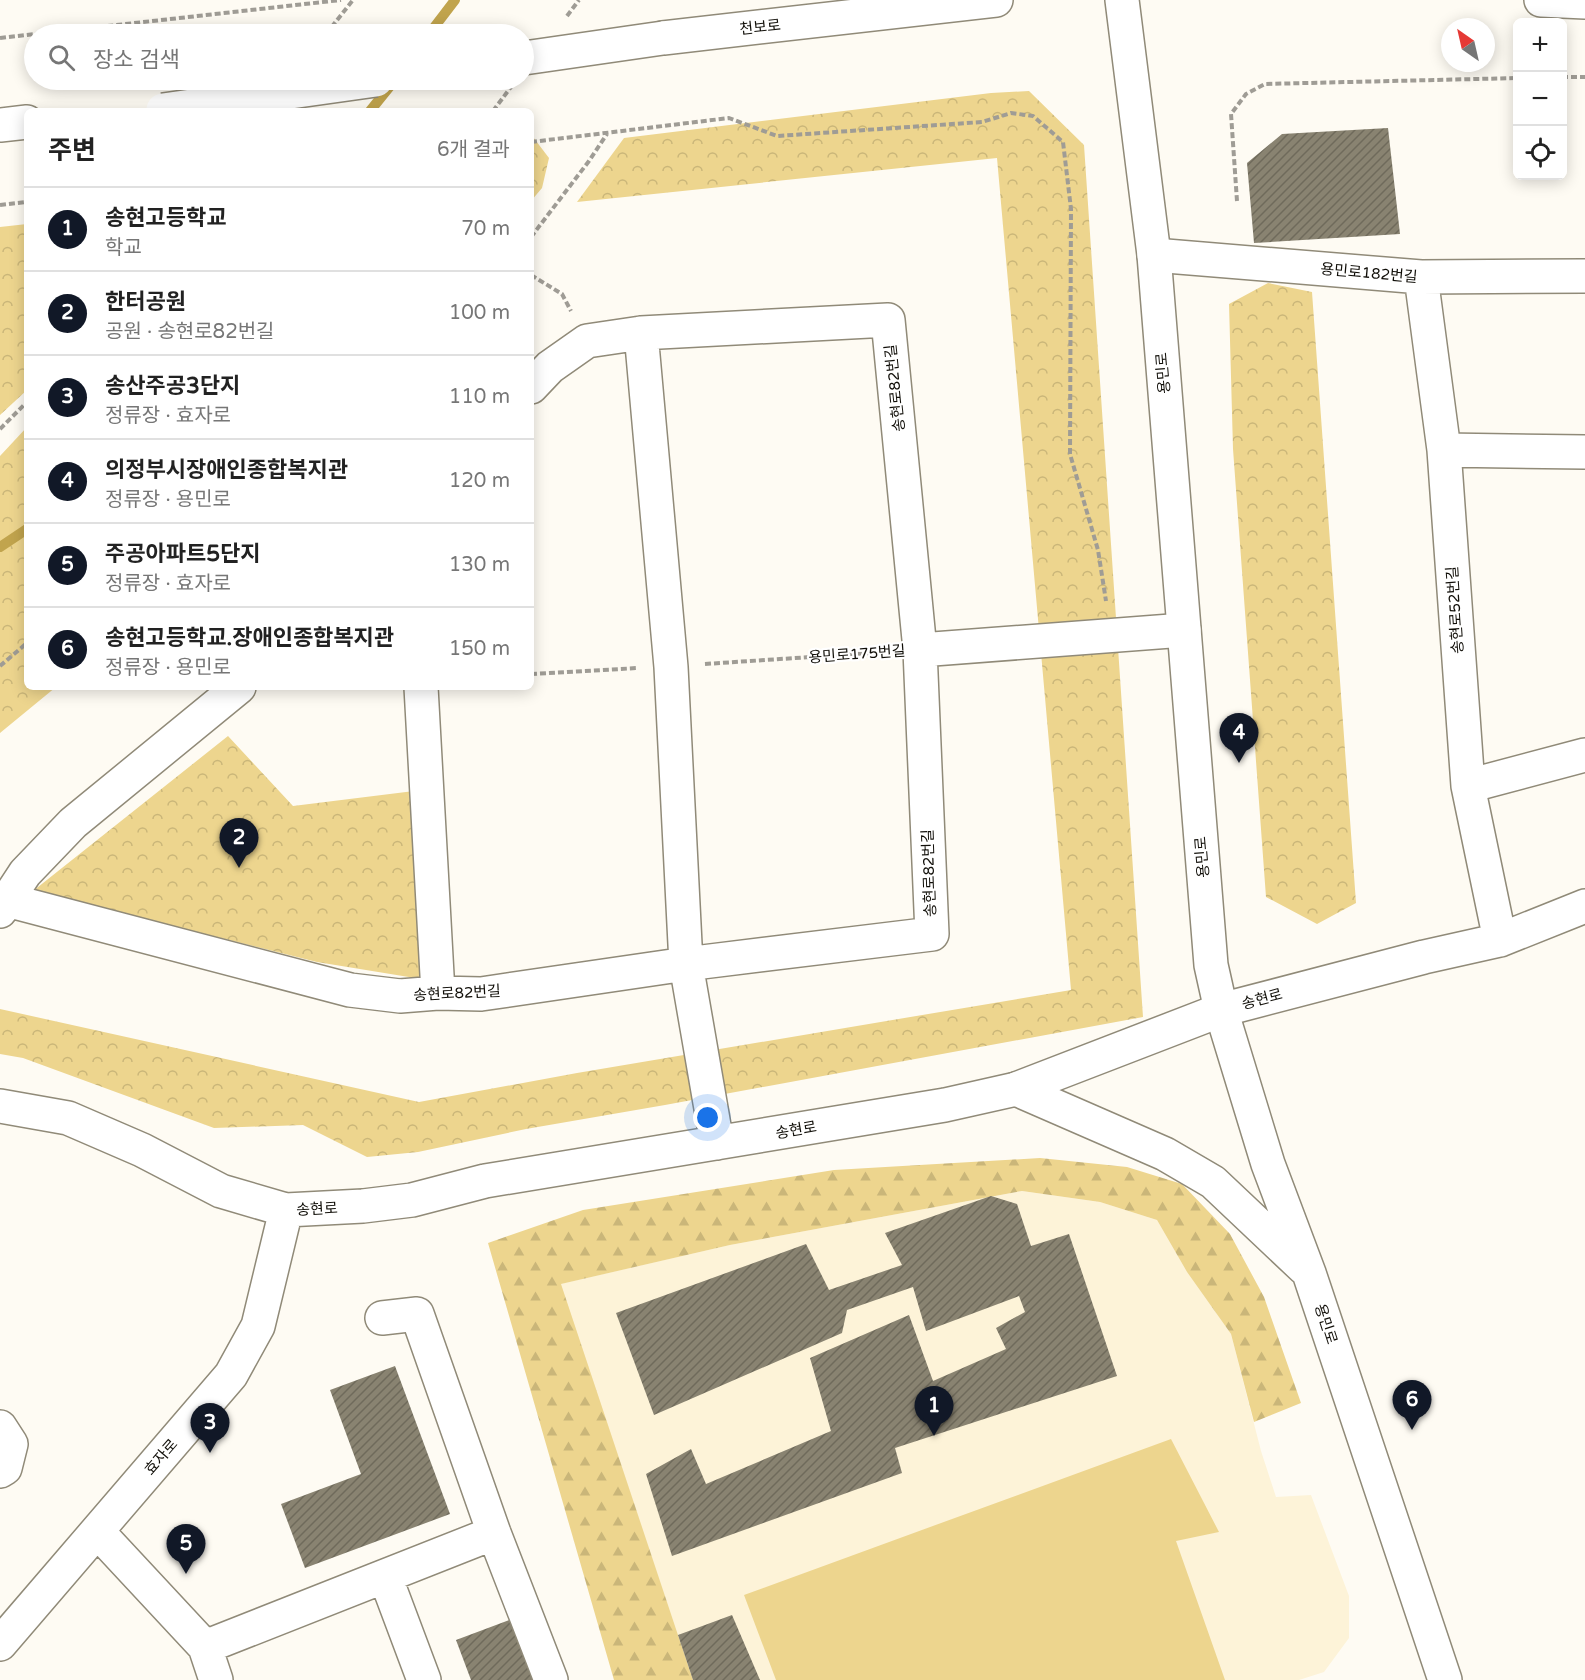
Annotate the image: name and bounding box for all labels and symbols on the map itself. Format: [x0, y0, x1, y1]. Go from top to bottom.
street label: 천보로 [738, 16, 782, 38]
north arrow [1441, 18, 1495, 72]
street label: 용민로182번길 [1320, 260, 1418, 286]
street label: 송현로82번길 [881, 343, 909, 433]
street label: 용민로 [1152, 352, 1174, 394]
street label: 송현로52번길 [1443, 566, 1467, 654]
street label: 용민로175번길 [808, 642, 906, 666]
pin: 4 [1220, 714, 1258, 763]
pin: 2 [220, 818, 258, 868]
street label: 송현로82번길 [918, 829, 940, 917]
street label: 용민로 [1191, 836, 1213, 878]
street label: 송현로82번길 [413, 982, 501, 1004]
street label: 송현로 [1240, 985, 1284, 1013]
your location [693, 1103, 722, 1132]
street label: 송현로 [774, 1118, 818, 1142]
street label: 송현로 [296, 1199, 338, 1219]
street label: 용민로 [1311, 1302, 1341, 1346]
pin: 6 [1392, 1380, 1432, 1430]
pin: 1 [914, 1386, 954, 1436]
pin: 3 [190, 1404, 230, 1453]
street label: 효자로 [141, 1435, 181, 1479]
pin: 5 [166, 1524, 206, 1574]

